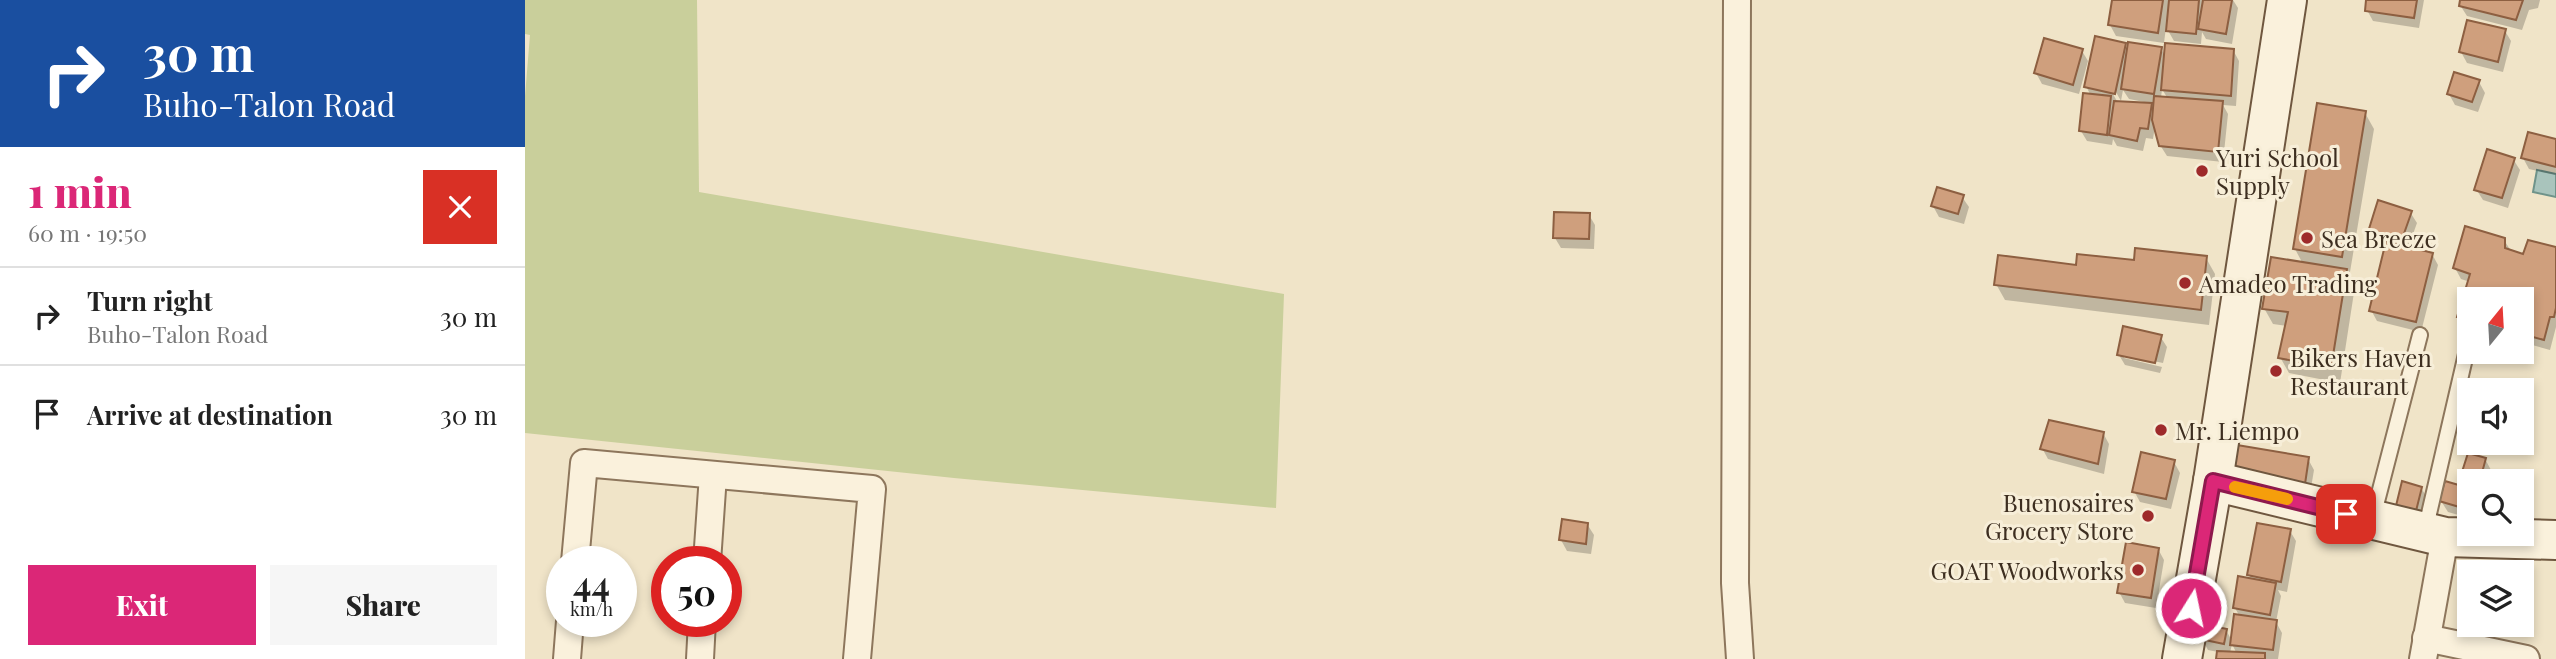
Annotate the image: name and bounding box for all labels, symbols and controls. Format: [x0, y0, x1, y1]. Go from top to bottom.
text: 30 m [143, 19, 254, 84]
icon: right [28, 28, 119, 119]
text: Buho-Talon Road [143, 82, 395, 125]
place label: Yuri School Supply [2215, 141, 2339, 201]
text: 1 min [28, 163, 132, 219]
marker: Yuri School Supply [2194, 163, 2210, 179]
button: close [423, 170, 497, 244]
text: 60 m · 19:50 [28, 217, 147, 248]
place label: Sea Breeze [2321, 222, 2437, 254]
marker: Sea Breeze [2299, 230, 2315, 246]
place label: Amadeo Trading [2198, 267, 2378, 299]
marker: Amadeo Trading [2177, 275, 2193, 291]
text: Turn right [87, 283, 213, 318]
north arrow [2457, 287, 2534, 364]
map controls [2457, 287, 2534, 637]
icon: right [28, 297, 66, 335]
text: 30 m [440, 299, 497, 334]
text: Buho-Talon Road [87, 318, 268, 349]
place label: Bikers Haven Restaurant [2290, 341, 2432, 401]
marker: Bikers Haven Restaurant [2268, 363, 2284, 379]
button: sound [2457, 378, 2534, 455]
icon: arrive [28, 395, 66, 433]
text: Arrive at destination [87, 397, 333, 432]
text: 30 m [440, 397, 497, 432]
place label: Mr. Liempo [2175, 414, 2299, 446]
marker: Mr. Liempo [2153, 422, 2169, 438]
button: search [2457, 469, 2534, 546]
pin [2316, 484, 2376, 544]
place label: Buenosaires Grocery Store [1985, 486, 2134, 546]
icon: arrive [2327, 495, 2365, 533]
marker: Buenosaires Grocery Store [2140, 508, 2156, 524]
speed limit sign: 50 [651, 546, 742, 637]
place label: GOAT Woodworks [1930, 554, 2124, 586]
text: 44 [573, 559, 610, 606]
button: layers [2457, 560, 2534, 637]
marker: GOAT Woodworks [2130, 562, 2146, 578]
button: Exit [28, 565, 256, 645]
button: Share [270, 565, 497, 645]
position arrow [2154, 571, 2228, 645]
text: km/h [570, 597, 613, 621]

